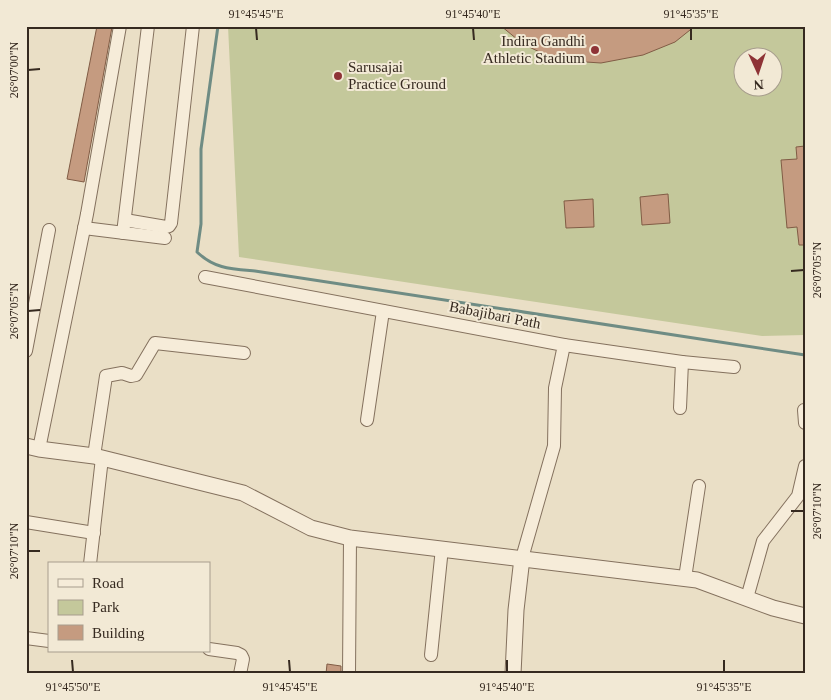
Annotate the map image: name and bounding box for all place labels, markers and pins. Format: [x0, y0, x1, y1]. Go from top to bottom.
place label: Indira Gandhi Athletic Stadium [483, 33, 585, 66]
marker: Indira Gandhi Athletic Stadium [589, 44, 601, 56]
place label: Sarusajai Practice Ground [348, 59, 446, 92]
marker: Sarusajai Practice Ground [332, 70, 344, 82]

